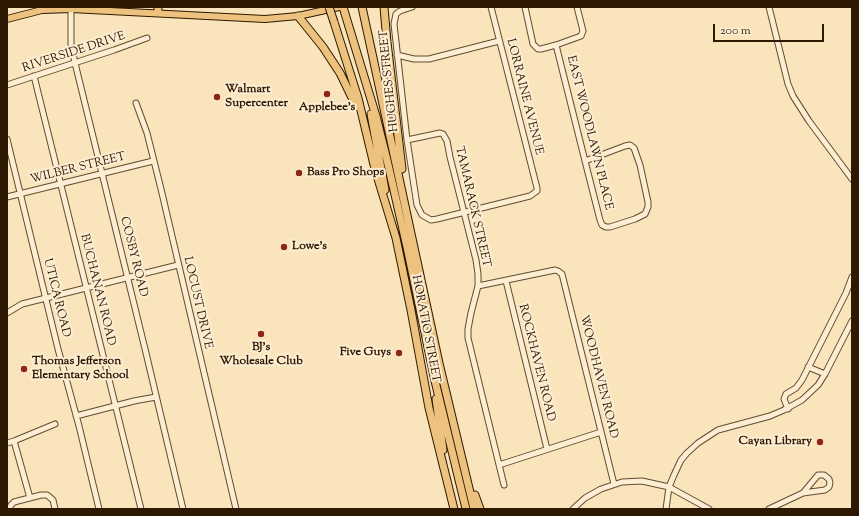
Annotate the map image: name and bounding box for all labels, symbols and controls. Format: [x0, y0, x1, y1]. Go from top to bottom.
scale bar [715, 16, 826, 42]
text: 200 m [720, 22, 751, 40]
street label: HUGHES STREET [377, 29, 403, 133]
street label: RIVERSIDE DRIVE [21, 30, 127, 76]
street label: LORRAINE AVENUE [503, 37, 545, 157]
street label: EAST WOODLAWN PLACE [563, 54, 615, 212]
place label: Walmart Supercenter [225, 83, 288, 111]
marker: Applebee's [322, 89, 332, 99]
marker: Walmart Supercenter [212, 92, 222, 102]
place label: Applebee's [299, 101, 355, 115]
street label: TAMARACK STREET [451, 145, 493, 269]
street label: WILBER STREET [29, 150, 127, 188]
place label: Bass Pro Shops [307, 166, 384, 180]
marker: Bass Pro Shops [294, 168, 304, 178]
street label: COSBY ROAD [116, 215, 150, 299]
street label: BUCHANAN ROAD [76, 233, 118, 347]
place label: Lowe's [292, 240, 327, 254]
marker: Lowe's [279, 242, 289, 252]
street label: LOCUST DRIVE [179, 256, 215, 350]
street label: UTICA ROAD [39, 257, 73, 339]
street label: HORATIO STREET [408, 274, 442, 384]
street label: ROCKHAVEN ROAD [514, 303, 558, 423]
street label: WOODHAVEN ROAD [576, 314, 620, 440]
marker: BJ's Wholesale Club [256, 329, 266, 339]
place label: BJ's Wholesale Club [219, 341, 303, 369]
place label: Five Guys [340, 346, 391, 360]
marker: Five Guys [394, 348, 404, 358]
place label: Thomas Jefferson Elementary School [32, 355, 129, 383]
marker: Thomas Jefferson Elementary School [19, 364, 29, 374]
place label: Cayan Library [739, 435, 812, 449]
marker: Cayan Library [815, 437, 825, 447]

